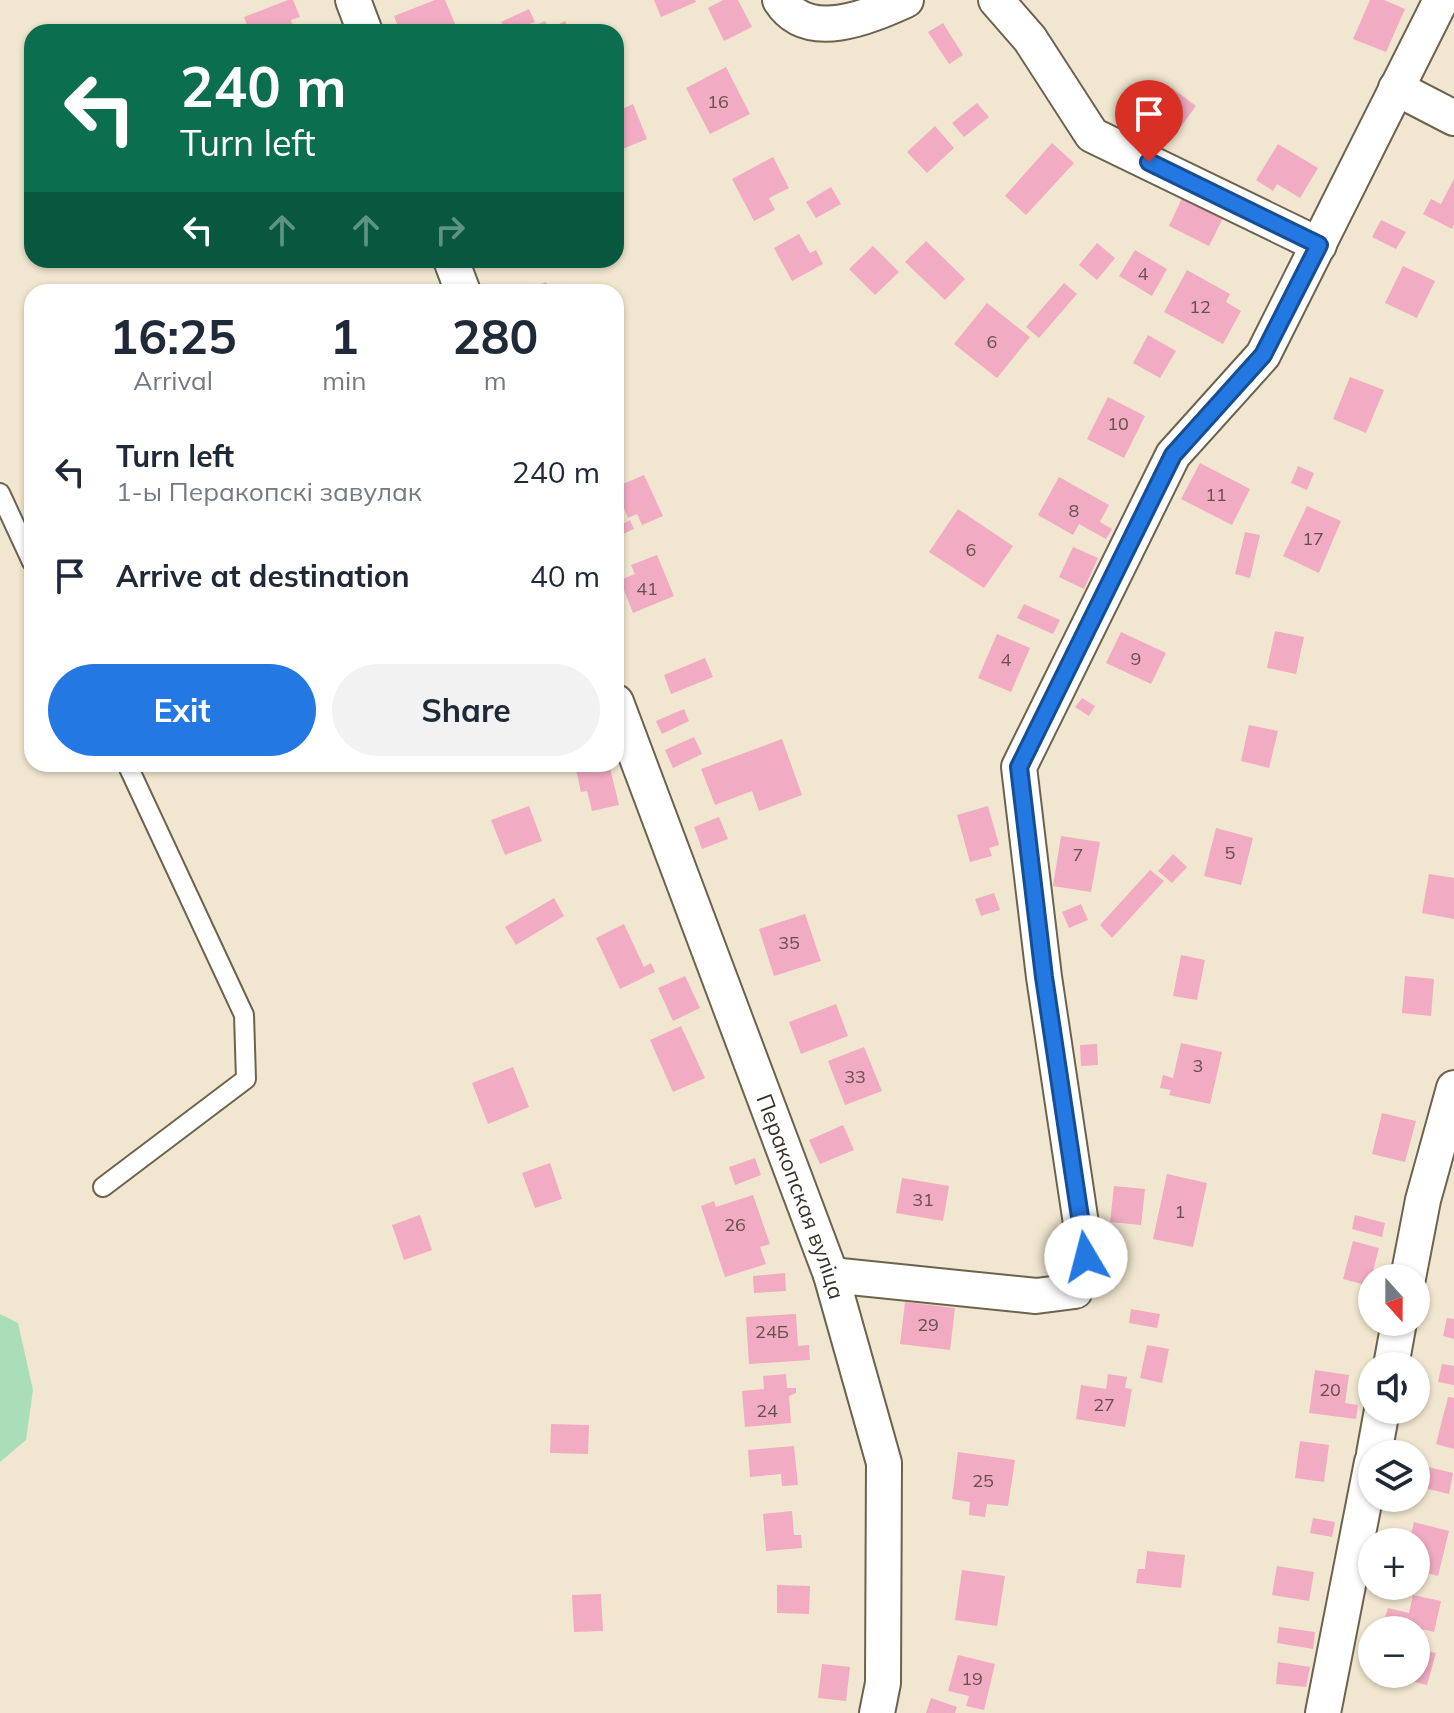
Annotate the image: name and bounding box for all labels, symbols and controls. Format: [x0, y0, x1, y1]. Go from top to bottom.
text: 240 m [180, 51, 347, 121]
icon: left [48, 56, 152, 160]
pin [1115, 80, 1183, 162]
house number: 16 [707, 90, 729, 113]
icon: arrive [1127, 92, 1171, 136]
text: Turn left [180, 120, 316, 165]
icon: left [176, 208, 220, 252]
icon: ahead [260, 208, 304, 252]
icon: ahead [344, 208, 388, 252]
icon: right [428, 208, 472, 252]
house number: 4 [1138, 262, 1149, 285]
house number: 12 [1189, 295, 1211, 318]
text: 16:25 [110, 306, 237, 366]
text: 1 [330, 306, 359, 366]
text: 280 [452, 306, 538, 366]
house number: 6 [987, 330, 997, 353]
text: Arrival [133, 364, 213, 397]
text: min [322, 364, 366, 397]
text: m [484, 364, 507, 397]
house number: 10 [1107, 412, 1129, 435]
text: Turn left [116, 437, 234, 475]
icon: left [48, 450, 92, 494]
text: 240 m [512, 453, 600, 491]
text: 1-ы Перакопскі завулак [116, 475, 422, 508]
house number: 11 [1205, 483, 1227, 506]
house number: 8 [1069, 499, 1079, 522]
house number: 17 [1302, 527, 1324, 550]
house number: 6 [966, 538, 976, 561]
icon: arrive [48, 554, 92, 598]
text: Arrive at destination [116, 557, 410, 595]
text: 40 m [530, 557, 600, 595]
house number: 41 [636, 577, 658, 600]
house number: 9 [1131, 647, 1141, 670]
house number: 4 [1001, 648, 1012, 671]
button: Exit [48, 664, 316, 756]
button: Share [332, 664, 600, 756]
house number: 5 [1225, 841, 1236, 864]
house number: 7 [1073, 843, 1083, 866]
house number: 35 [778, 931, 800, 954]
house number: 3 [1193, 1054, 1203, 1077]
house number: 33 [844, 1065, 866, 1088]
street label: Перакопская вуліца [750, 1090, 851, 1302]
house number: 31 [912, 1188, 934, 1211]
house number: 1 [1175, 1200, 1185, 1223]
house number: 26 [724, 1213, 746, 1236]
position arrow [1044, 1215, 1128, 1299]
north arrow [1358, 1264, 1430, 1336]
map controls [1358, 1264, 1430, 1688]
house number: 29 [917, 1313, 939, 1336]
house number: 24Б [755, 1320, 789, 1343]
button: sound [1358, 1352, 1430, 1424]
house number: 20 [1319, 1378, 1341, 1401]
house number: 27 [1093, 1393, 1115, 1416]
house number: 24 [756, 1399, 778, 1422]
button: layers [1358, 1440, 1430, 1512]
house number: 25 [972, 1469, 994, 1492]
button: + [1358, 1528, 1430, 1600]
button: − [1358, 1616, 1430, 1688]
house number: 19 [961, 1667, 983, 1690]

